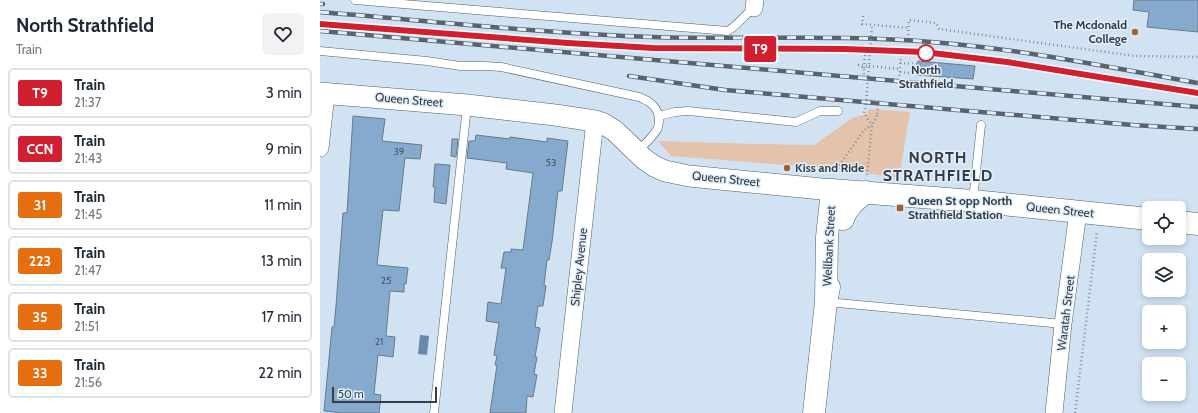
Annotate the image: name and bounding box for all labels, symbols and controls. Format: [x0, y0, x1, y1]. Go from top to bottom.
button: heart [262, 13, 304, 55]
text: North Strathfield [16, 14, 154, 37]
place label: The Mcdonald College [1053, 17, 1127, 46]
marker: The Mcdonald College [1130, 27, 1140, 37]
line badge: T9 [742, 36, 778, 62]
text: T9 [752, 40, 768, 58]
text: Train [16, 41, 42, 57]
marker: North Strathfield [917, 44, 935, 62]
place label: North Strathfield [899, 62, 953, 91]
text: Train [74, 76, 105, 94]
text: T9 [32, 84, 48, 102]
text: 3 min [266, 84, 302, 102]
street label: Queen Street [375, 89, 444, 110]
text: 21:37 [74, 94, 101, 110]
text: Train [74, 132, 105, 150]
text: CCN [27, 140, 53, 158]
text: 9 min [265, 140, 302, 158]
house number: 39 [393, 145, 405, 158]
district label: NORTH STRATHFIELD [883, 148, 993, 185]
text: 21:43 [74, 150, 102, 166]
house number: 53 [546, 156, 556, 169]
place label: Kiss and Ride [795, 160, 864, 175]
marker: Kiss and Ride [782, 163, 792, 173]
street label: Queen Street [691, 167, 761, 190]
text: Train [74, 188, 105, 206]
place label: Queen St opp North Strathfield Station [908, 193, 1012, 222]
text: 31 [34, 196, 46, 214]
text: 11 min [264, 196, 302, 214]
street label: Queen Street [1025, 198, 1095, 221]
map controls [1142, 201, 1186, 401]
button: locate [1142, 201, 1186, 245]
marker: Queen St opp North Strathfield Station [895, 203, 905, 213]
street label: Wellbank Street [819, 205, 838, 287]
text: 21:45 [74, 206, 102, 222]
street label: Shipley Avenue [567, 227, 590, 307]
text: Train [74, 244, 105, 262]
text: 223 [29, 252, 51, 270]
text: 13 min [261, 252, 302, 270]
button: layers [1142, 253, 1186, 297]
text: 21:47 [74, 262, 102, 278]
house number: 25 [381, 274, 391, 287]
street label: Waratah Street [1053, 274, 1078, 351]
text: Train [74, 300, 105, 318]
button: + [1142, 305, 1186, 349]
text: 35 [32, 308, 48, 326]
text: 17 min [261, 308, 302, 326]
text: 21:51 [74, 318, 99, 334]
house number: 21 [375, 335, 383, 348]
text: Train [74, 356, 105, 374]
button: − [1142, 357, 1186, 401]
text: 33 [32, 364, 48, 382]
text: 22 min [258, 364, 302, 382]
text: 21:56 [74, 374, 102, 390]
scale bar [332, 385, 437, 404]
text: 50 m [338, 387, 364, 401]

